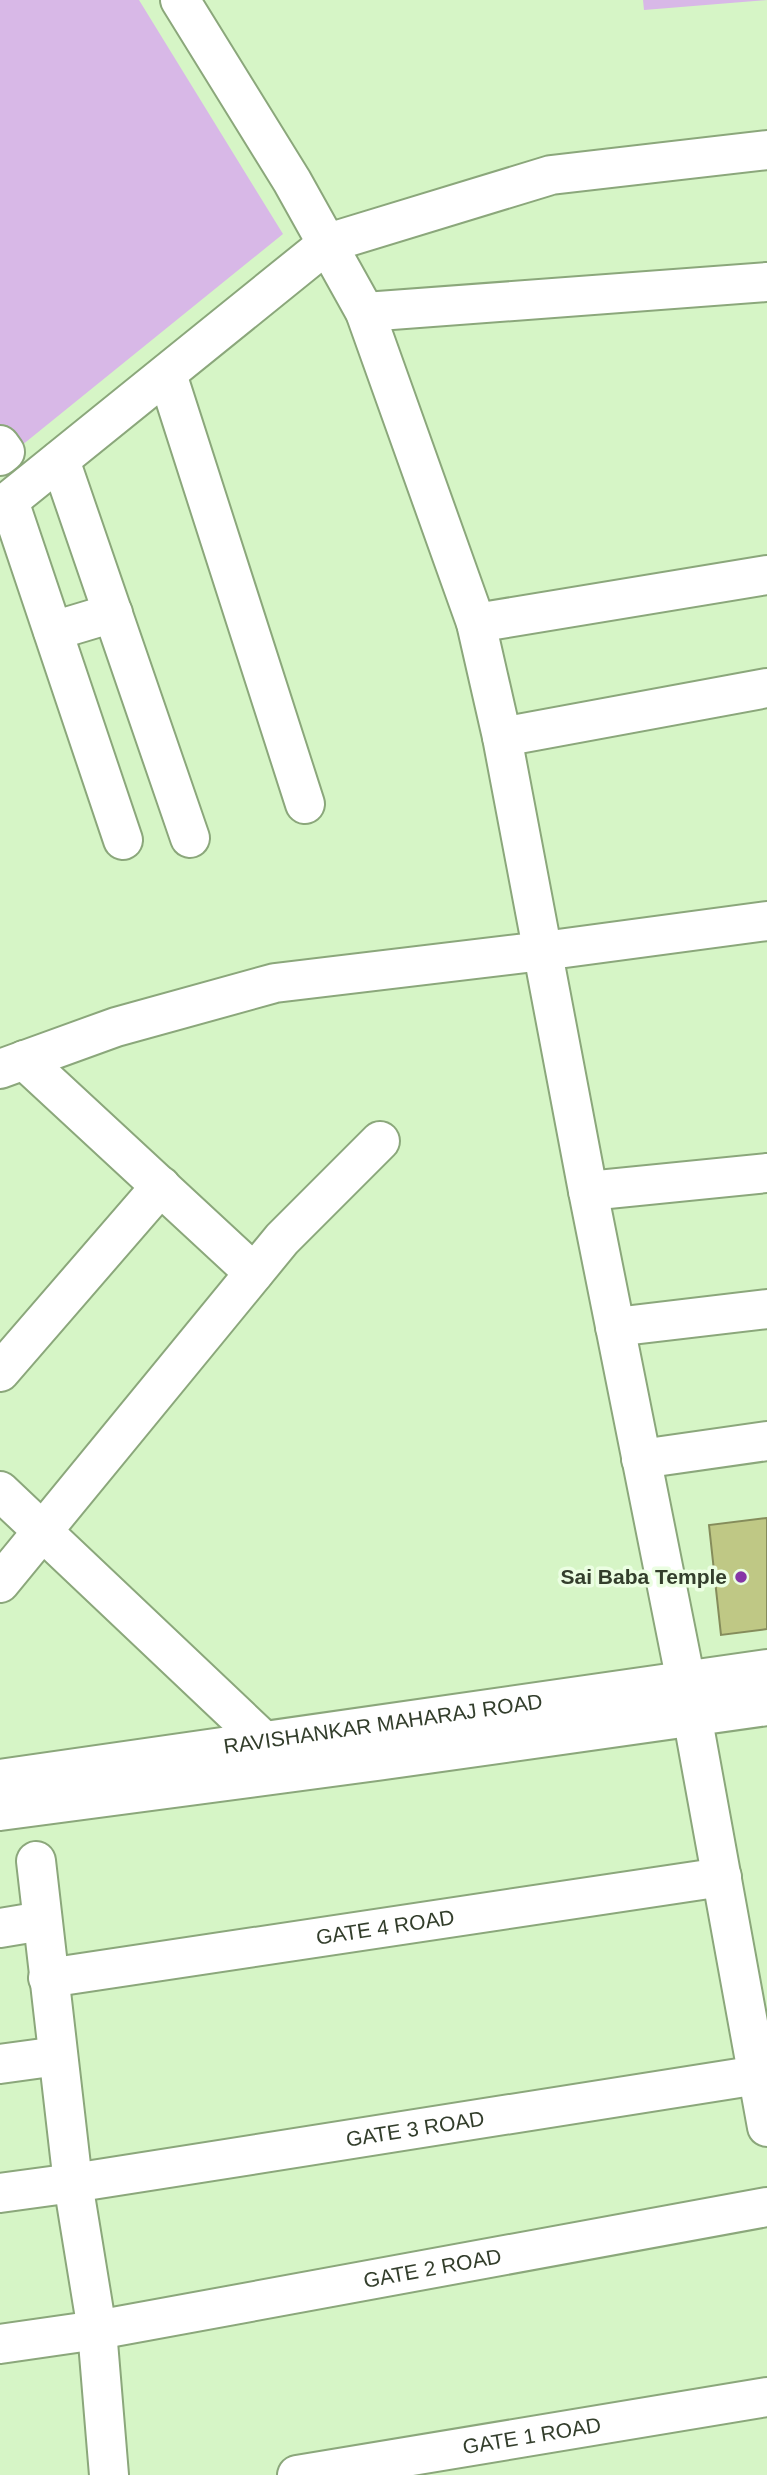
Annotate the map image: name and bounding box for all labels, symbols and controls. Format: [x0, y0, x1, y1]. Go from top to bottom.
place label: Sai Baba Temple [560, 1565, 727, 1588]
marker: Sai Baba Temple [733, 1569, 749, 1585]
street label: RAVISHANKAR MAHARAJ ROAD [222, 1689, 544, 1758]
street label: GATE 4 ROAD [314, 1905, 456, 1949]
street label: GATE 3 ROAD [344, 2106, 486, 2151]
street label: GATE 2 ROAD [362, 2244, 503, 2292]
street label: GATE 1 ROAD [461, 2413, 603, 2458]

